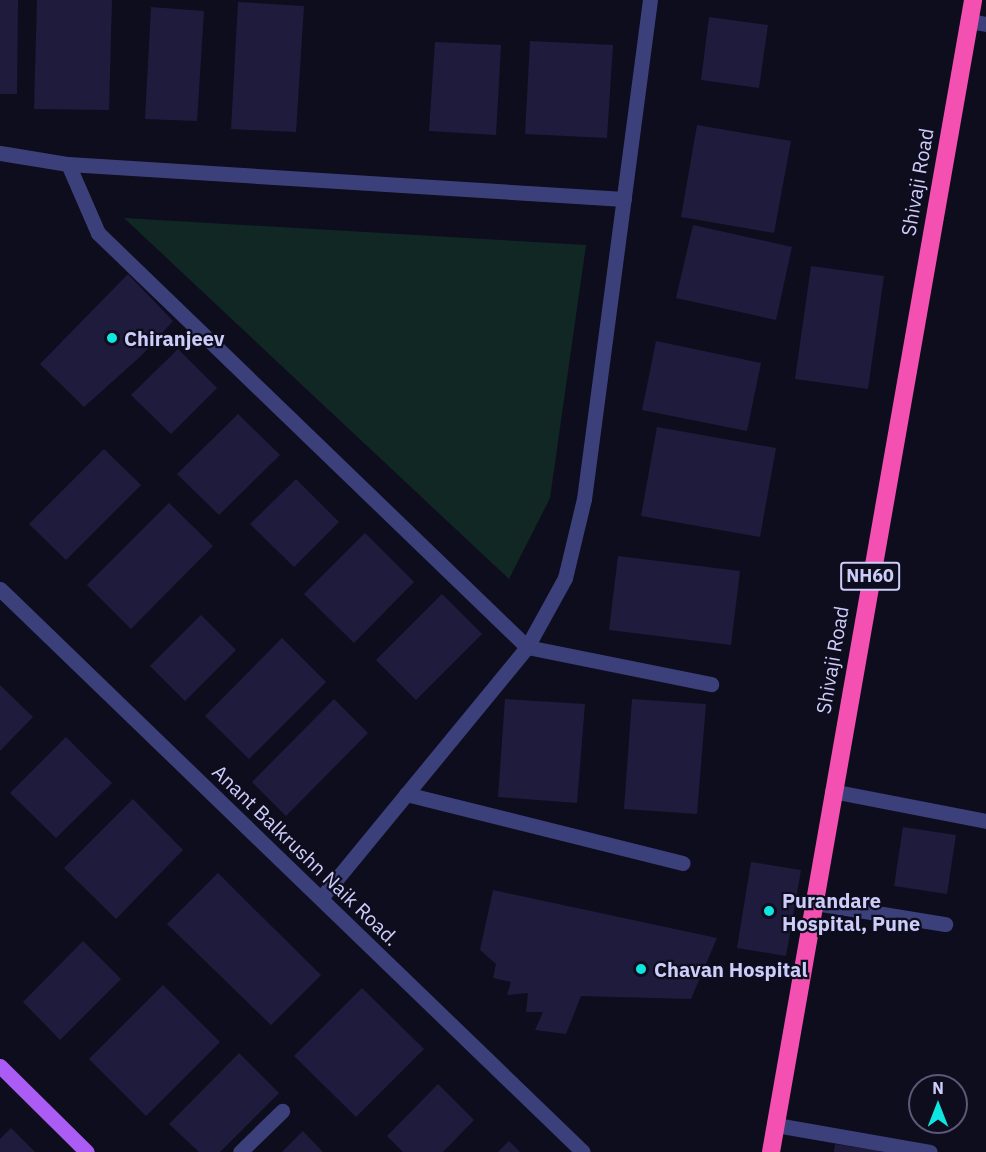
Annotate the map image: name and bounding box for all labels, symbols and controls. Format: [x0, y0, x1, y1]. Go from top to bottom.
street label: Shivaji Road [896, 126, 938, 238]
place label: Chiranjeev [124, 326, 225, 350]
marker: Chiranjeev [105, 331, 119, 345]
road number: NH60 [840, 561, 900, 591]
street label: Shivaji Road [811, 604, 853, 716]
street label: Anant Balkrushn Naik Road. [208, 760, 404, 950]
place label: Purandare Hospital, Pune [782, 888, 920, 935]
marker: Purandare Hospital, Pune [760, 902, 778, 920]
place label: Chavan Hospital [654, 957, 808, 981]
marker: Chavan Hospital [632, 960, 650, 978]
north arrow [908, 1074, 968, 1134]
text: N [932, 1078, 944, 1098]

